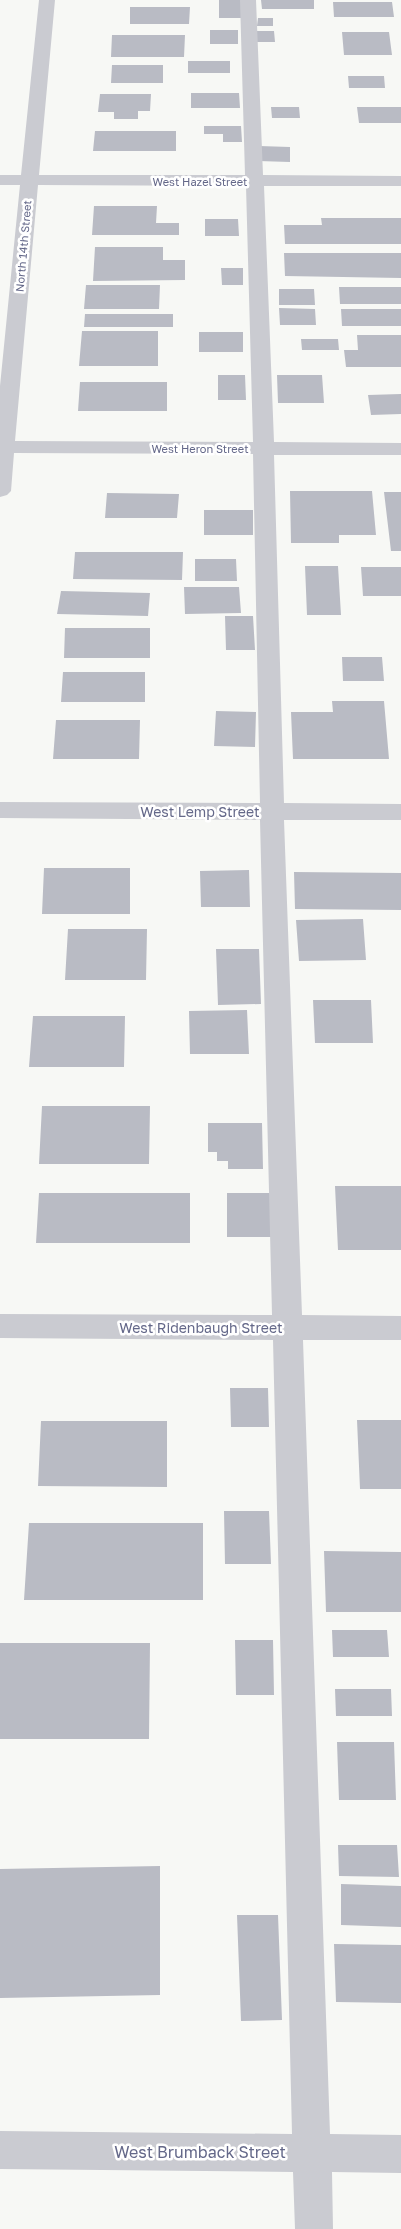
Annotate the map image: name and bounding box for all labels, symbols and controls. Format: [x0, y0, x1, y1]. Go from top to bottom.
street label: West Hazel Street [153, 175, 247, 188]
street label: North 14th Street [13, 200, 33, 292]
street label: West Heron Street [151, 442, 249, 455]
street label: West Lemp Street [140, 803, 260, 820]
street label: West Ridenbaugh Street [119, 1319, 283, 1336]
street label: West Brumback Street [114, 2142, 286, 2162]

